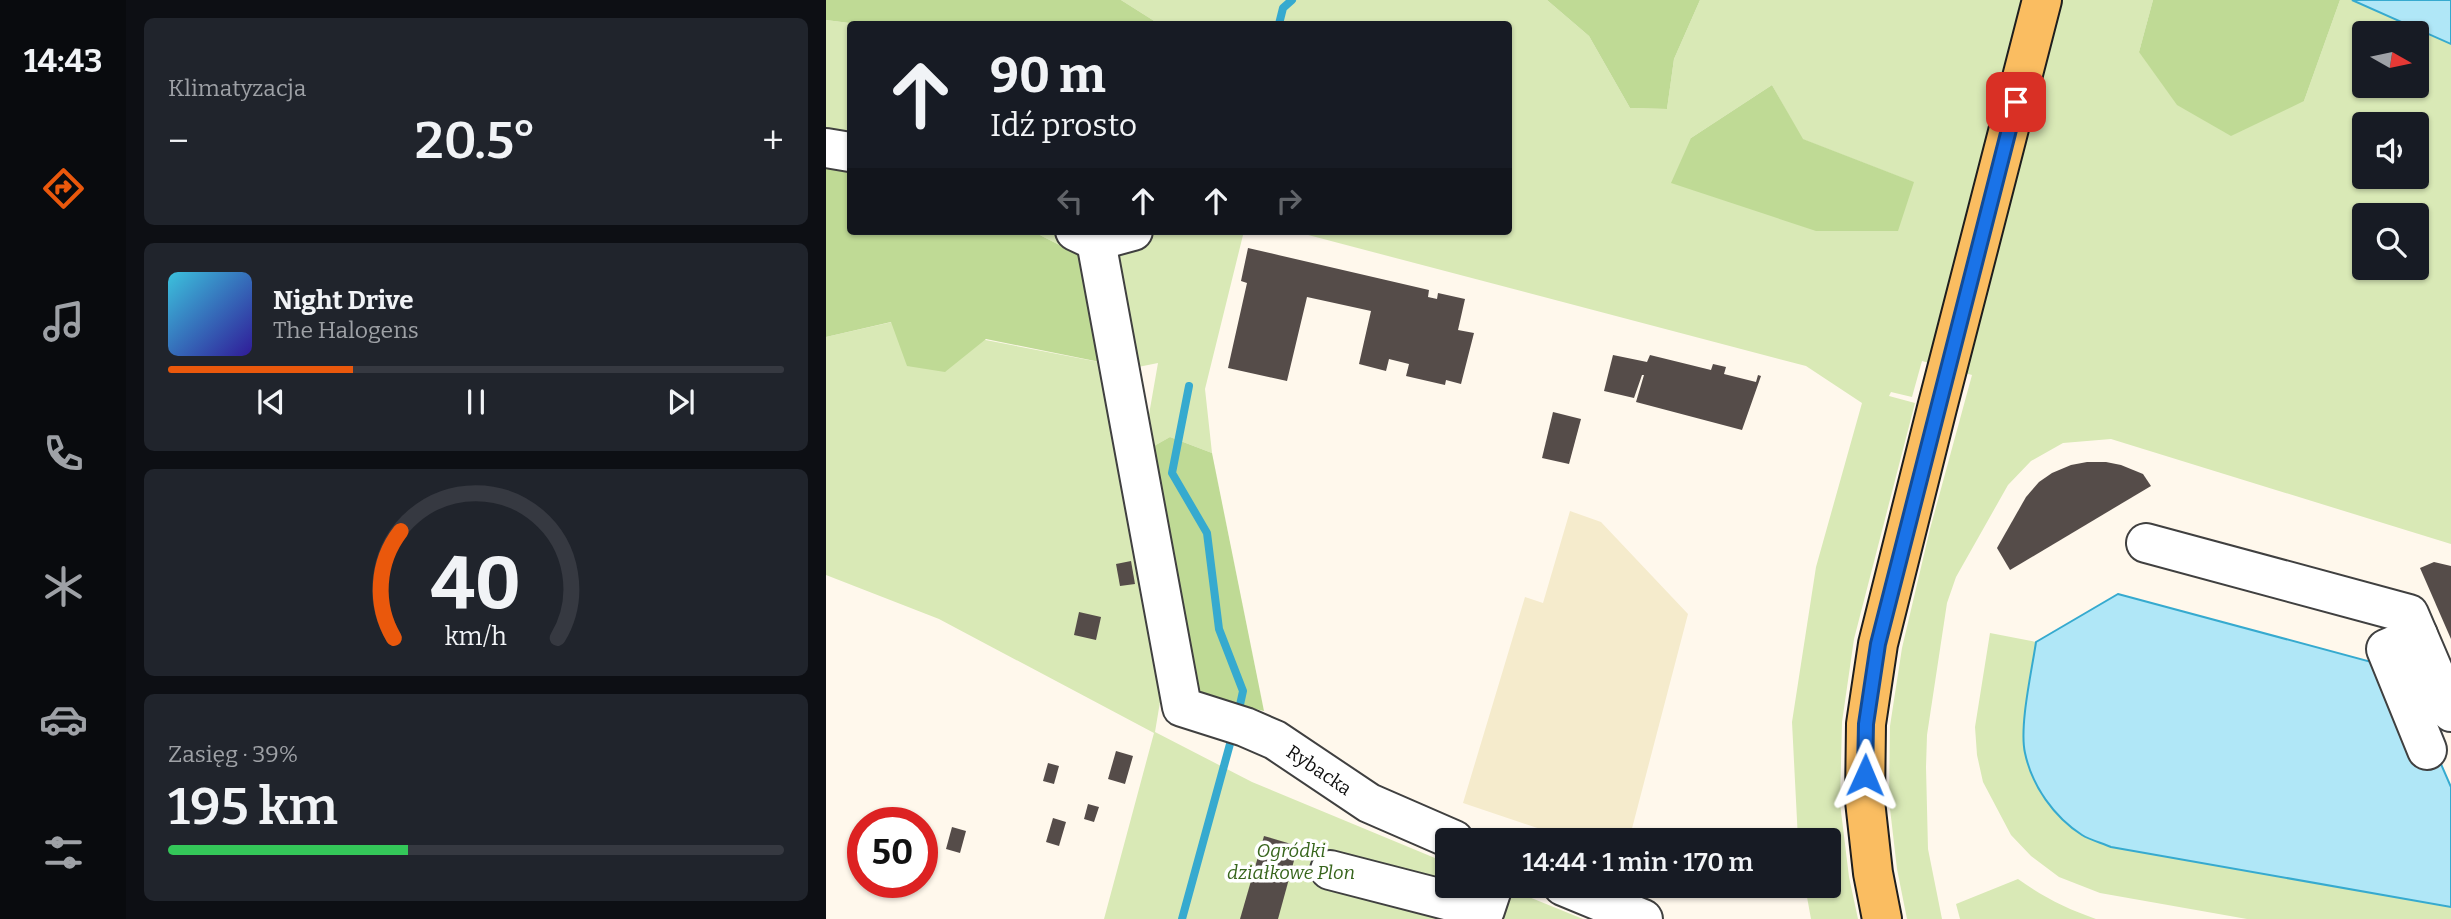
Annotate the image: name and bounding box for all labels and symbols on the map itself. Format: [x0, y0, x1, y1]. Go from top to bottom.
north arrow [2352, 21, 2429, 98]
pin [1986, 72, 2046, 132]
position arrow [1828, 738, 1902, 812]
street label: Rybacka [1282, 740, 1356, 800]
speed limit sign: 50 [847, 807, 938, 898]
park label: Ogródki działkowe Plon [1227, 839, 1355, 884]

